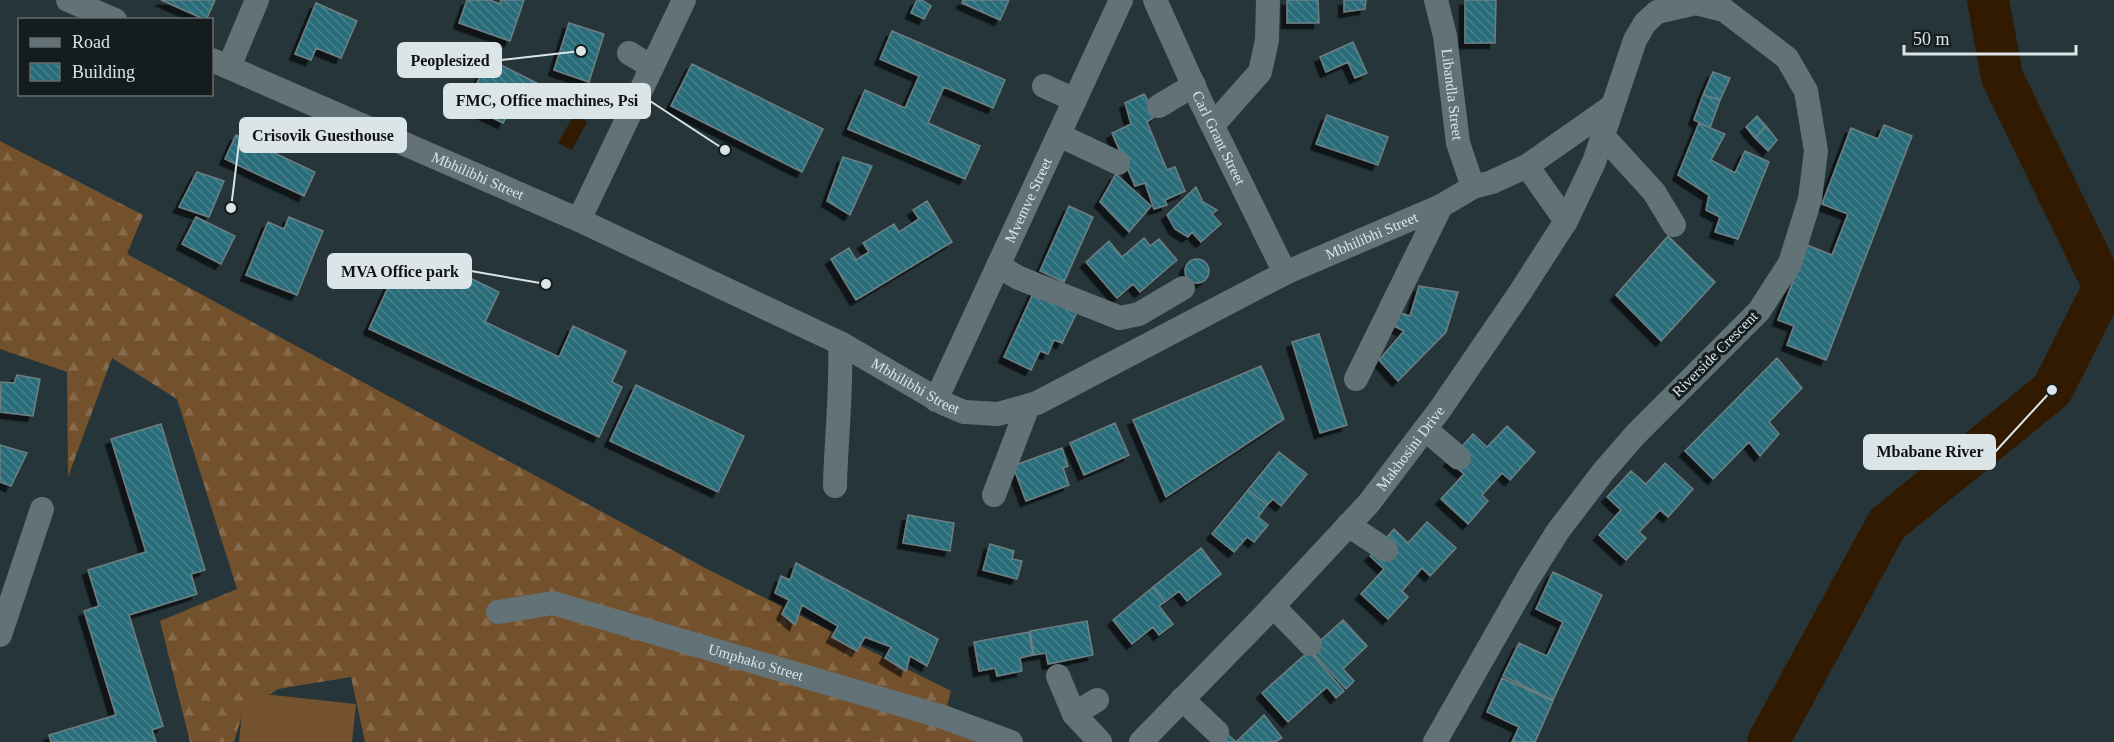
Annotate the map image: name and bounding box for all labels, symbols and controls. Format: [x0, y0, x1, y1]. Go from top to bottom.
legend [18, 18, 213, 96]
scale bar [1904, 18, 2076, 56]
text: 50 m [1913, 29, 1950, 49]
text: Road [72, 32, 110, 52]
callout: Peoplesized [398, 43, 501, 77]
street label: Libandla Street [1439, 48, 1466, 142]
text: Peoplesized [410, 52, 490, 70]
text: Building [72, 62, 135, 82]
callout: FMC, Office machines, Psi [444, 84, 650, 118]
street label: Carl Grant Street [1189, 89, 1249, 188]
text: FMC, Office machines, Psi [456, 92, 639, 109]
callout: Crisovik Guesthouse [240, 118, 406, 152]
text: Crisovik Guesthouse [252, 127, 394, 144]
street label: Mbhilibhi Street [429, 149, 527, 203]
street label: Mvemve Street [1002, 154, 1055, 245]
street label: Mbhilibhi Street [1323, 209, 1421, 263]
callout: MVA Office park [328, 254, 471, 288]
text: MVA Office park [341, 263, 459, 281]
street label: Riverside Crescent [1669, 308, 1761, 400]
street label: Mbhilibhi Street [869, 355, 963, 418]
street label: Makhosini Drive [1373, 402, 1448, 494]
callout: Mbabane River [1864, 435, 1995, 469]
text: Mbabane River [1876, 443, 1984, 460]
street label: Umphako Street [707, 641, 806, 684]

